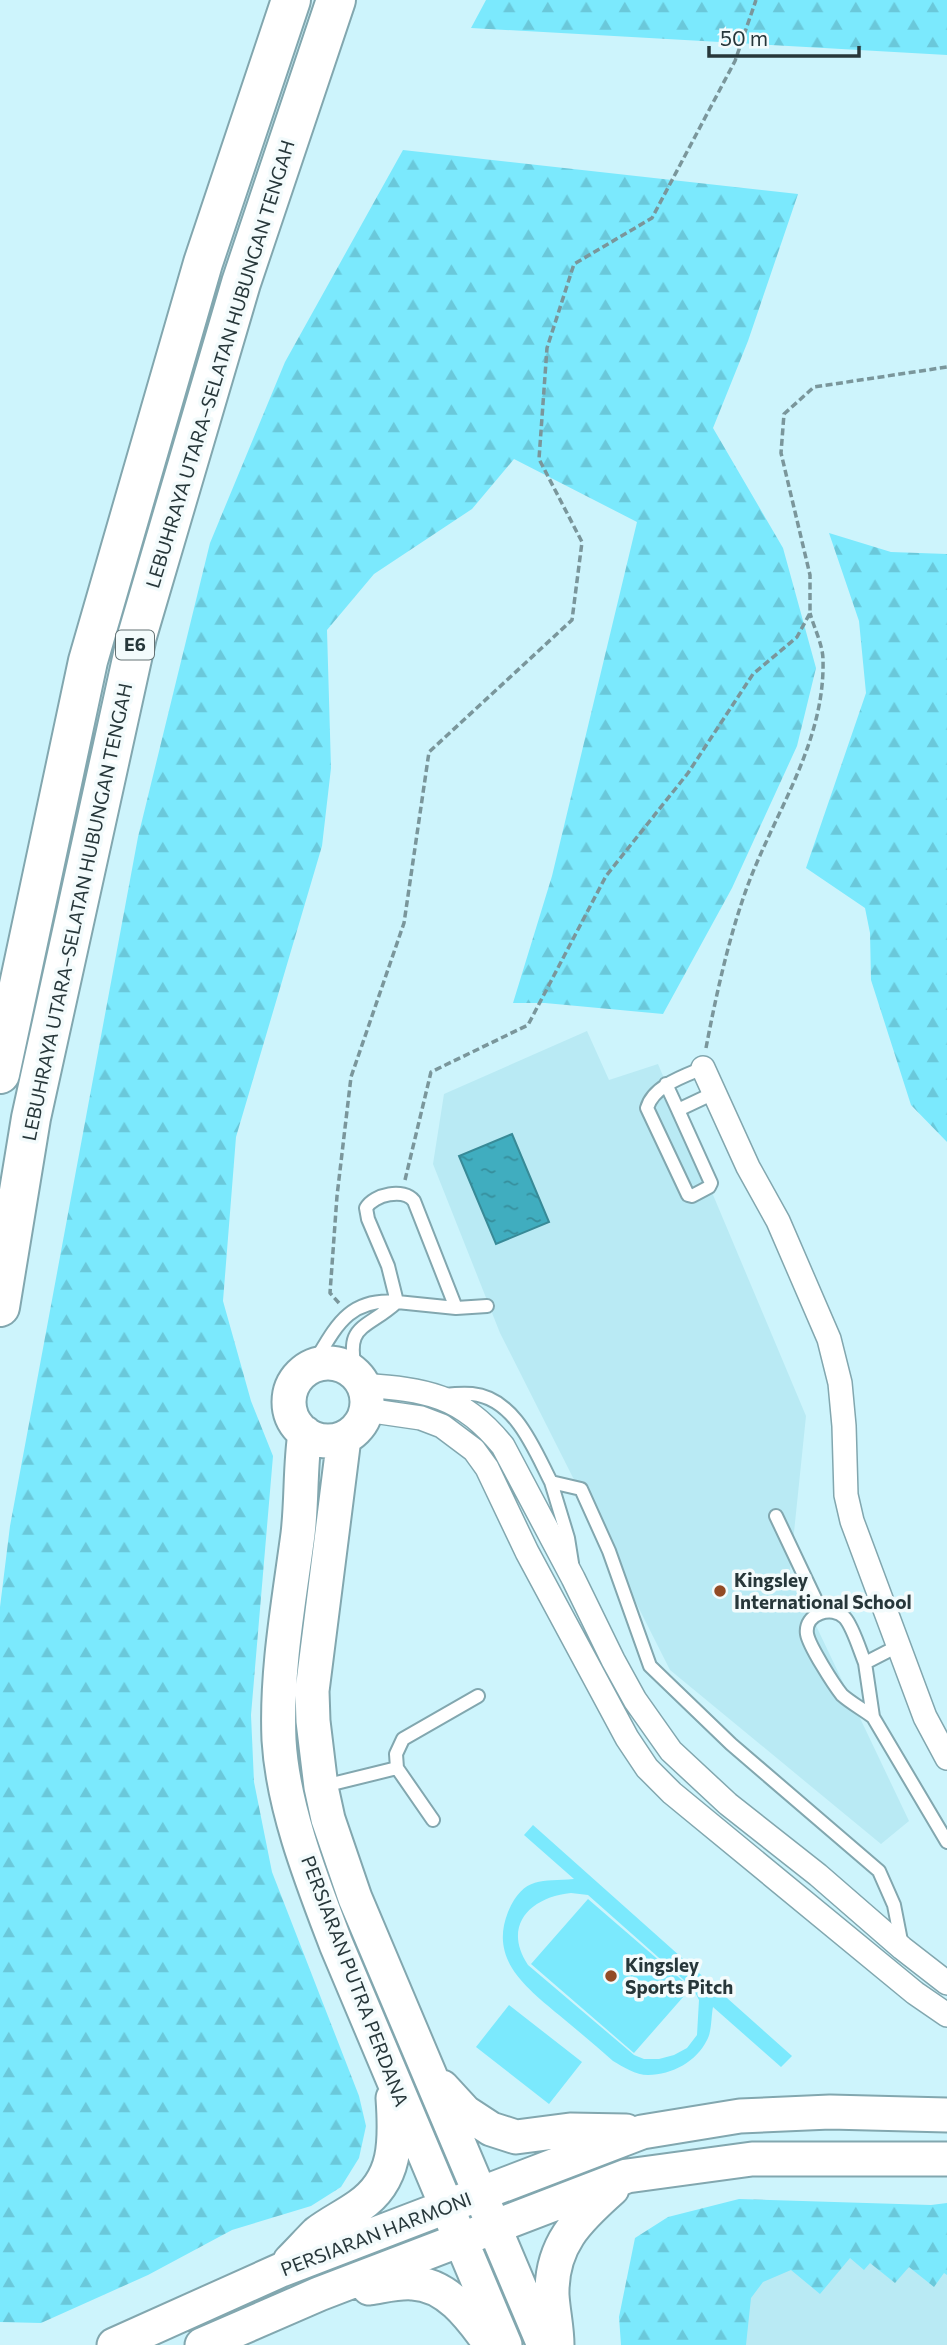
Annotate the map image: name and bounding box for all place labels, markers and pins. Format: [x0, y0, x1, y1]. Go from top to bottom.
place label: Kingsley International School [734, 1568, 912, 1613]
marker: Kingsley International School [712, 1583, 728, 1599]
place label: Kingsley Sports Pitch [625, 1953, 733, 1998]
marker: Kingsley Sports Pitch [603, 1968, 619, 1984]

